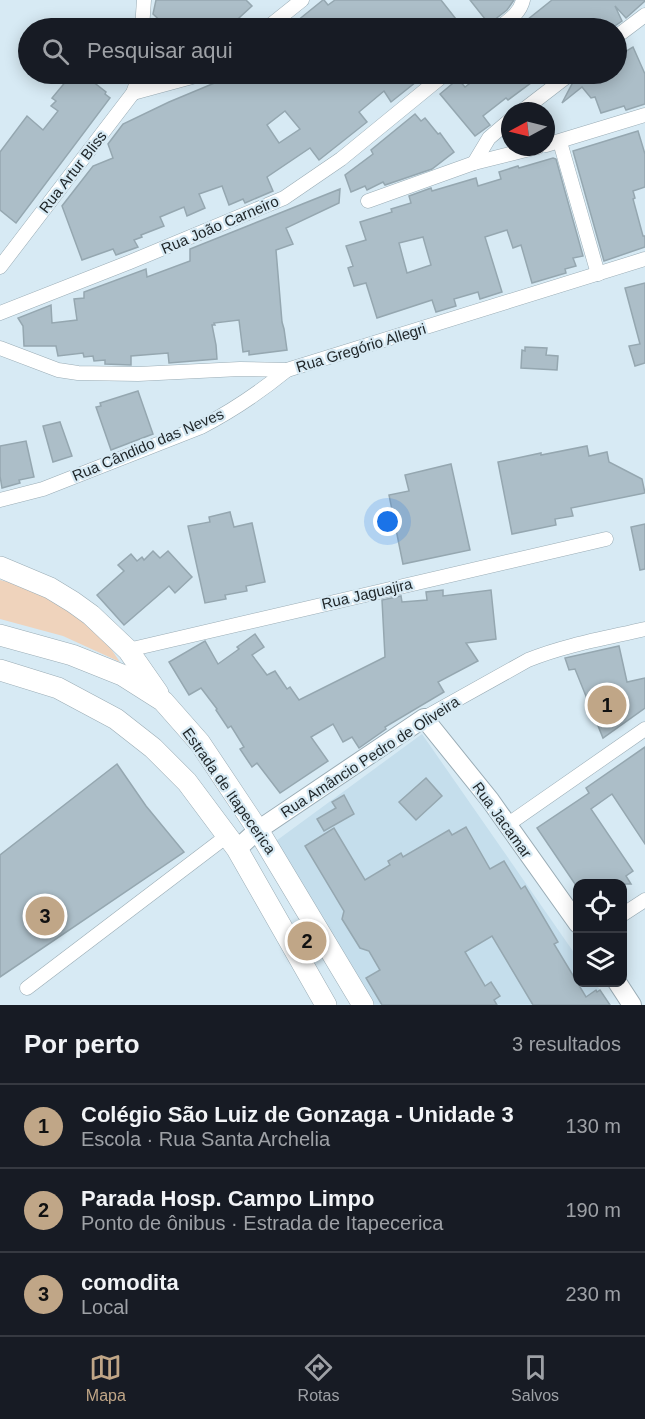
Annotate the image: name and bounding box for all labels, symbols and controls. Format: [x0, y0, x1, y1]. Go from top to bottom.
search box [18, 18, 627, 84]
icon: search [39, 35, 72, 68]
text: Pesquisar aqui [87, 38, 233, 63]
north arrow [501, 102, 555, 156]
street label: Rua Artur Bliss [35, 127, 110, 216]
street label: Rua João Carneiro [159, 192, 281, 257]
street label: Rua Gregório Allegri [294, 320, 428, 375]
street label: Rua Cândido das Neves [70, 405, 226, 484]
your location [373, 507, 402, 536]
street label: Rua Jaguajira [320, 575, 415, 612]
pin: 1 [588, 682, 626, 728]
street label: Rua Amâncio Pedro de Oliveira [277, 692, 463, 821]
street label: Estrada de Itapecerica [179, 724, 280, 858]
street label: Rua Jacamar [469, 779, 535, 861]
map controls [573, 879, 627, 987]
button: locate [573, 879, 627, 933]
pin: 3 [26, 894, 64, 938]
pin: 2 [288, 918, 326, 964]
button: layers [573, 933, 627, 987]
text: Por perto [24, 1029, 140, 1059]
text: 3 resultados [512, 1033, 621, 1055]
text: Colégio São Luiz de Gonzaga - Unidade 3 [81, 1102, 514, 1127]
text: 1 [38, 1115, 49, 1137]
text: 130 m [565, 1115, 621, 1137]
text: Escola · Rua Santa Archelia [81, 1128, 330, 1150]
text: Parada Hosp. Campo Limpo [81, 1186, 374, 1211]
text: 2 [38, 1199, 49, 1221]
text: 190 m [565, 1199, 621, 1221]
text: Ponto de ônibus · Estrada de Itapecerica [81, 1212, 443, 1234]
text: comodita [81, 1270, 179, 1295]
text: 3 [38, 1283, 49, 1305]
text: 230 m [565, 1283, 621, 1305]
text: Local [81, 1296, 129, 1318]
tab: Mapa [86, 1351, 126, 1405]
tab: Rotas [298, 1351, 339, 1405]
tab: Salvos [511, 1351, 559, 1405]

